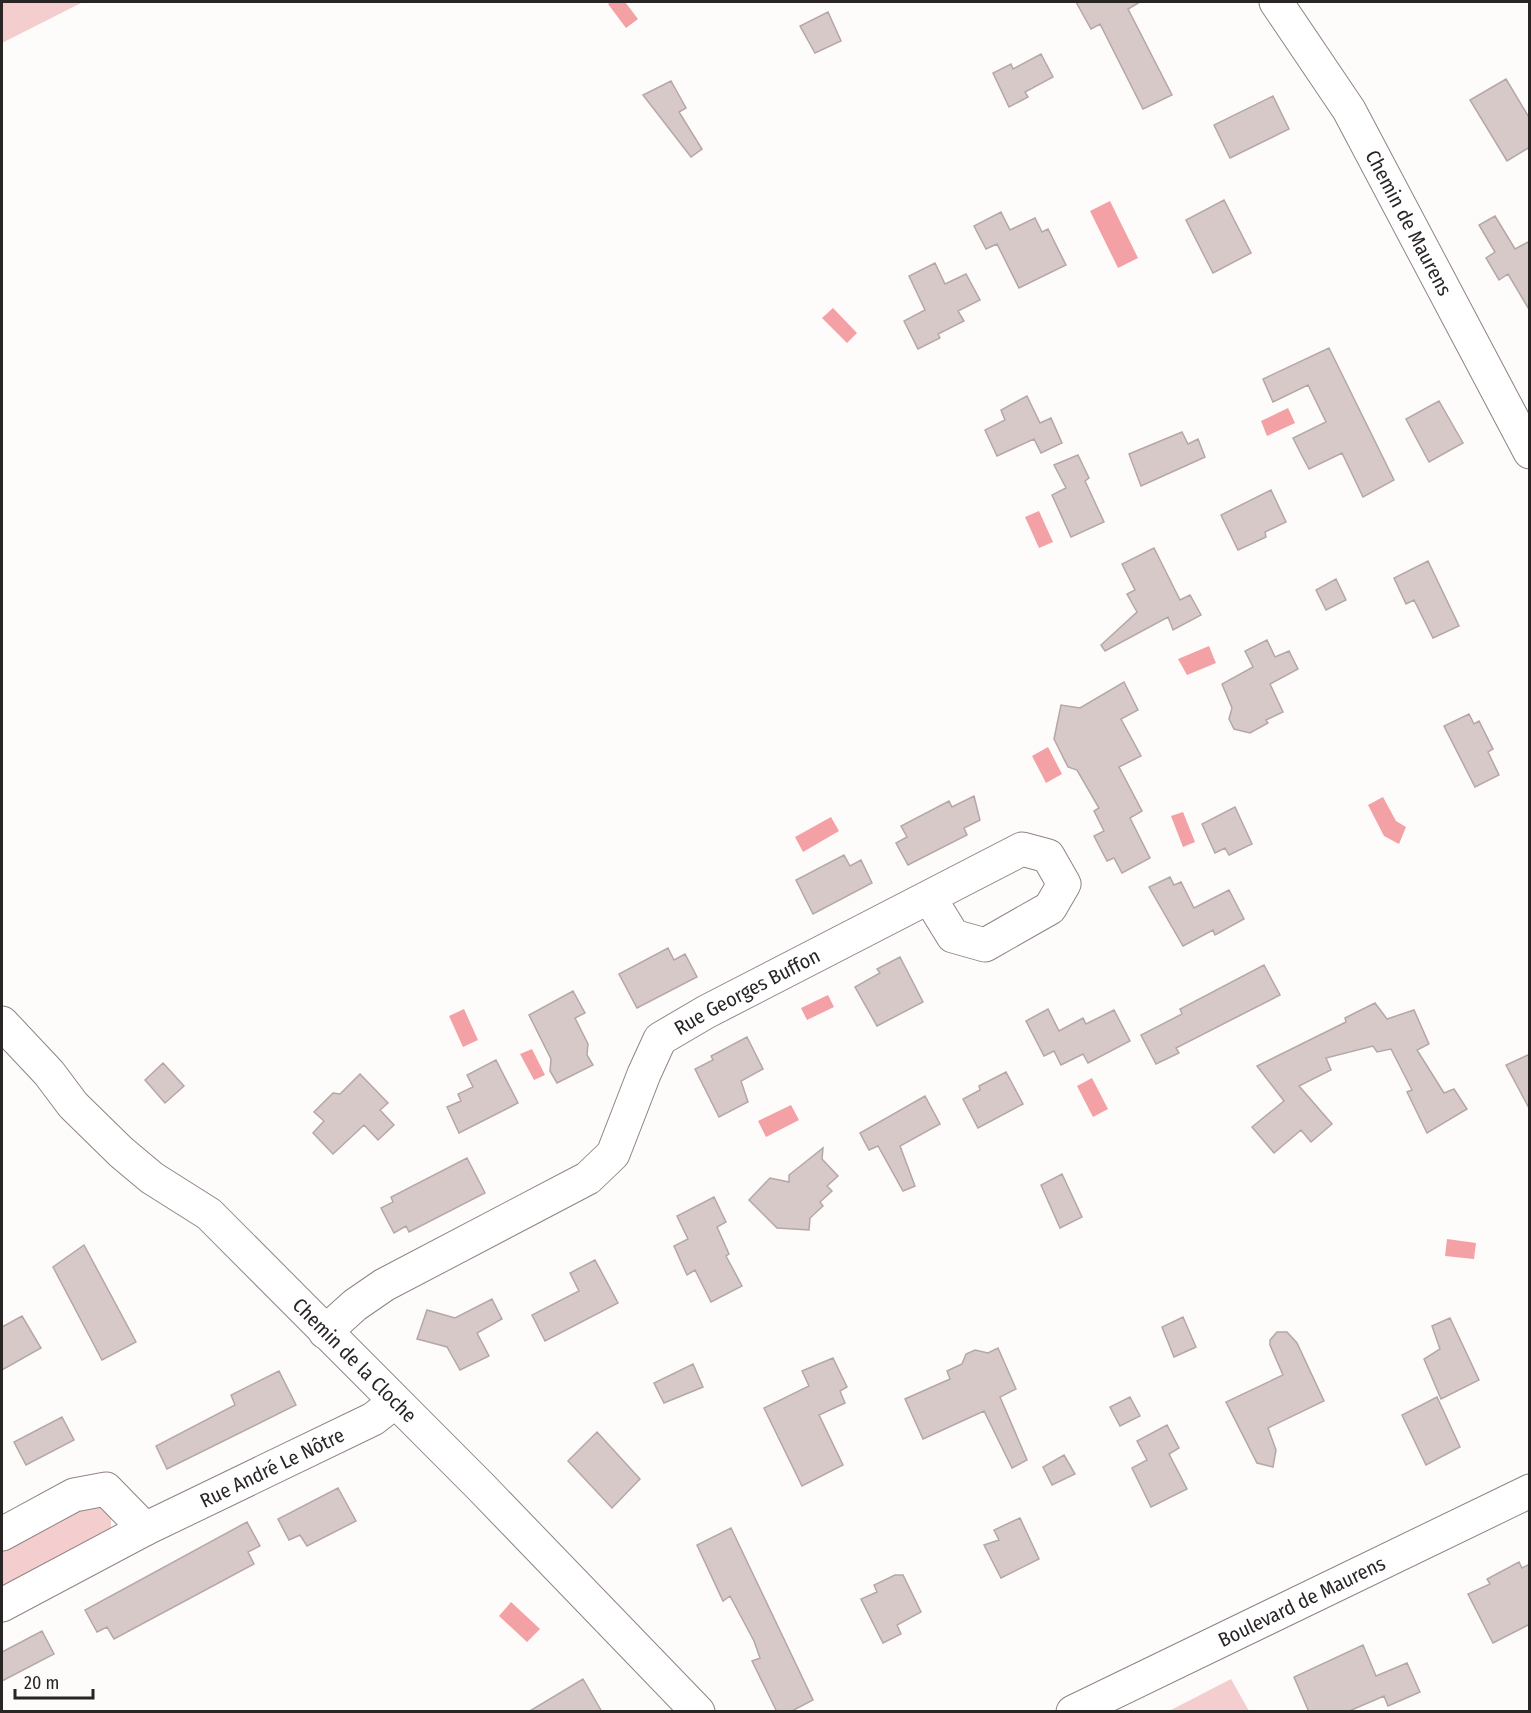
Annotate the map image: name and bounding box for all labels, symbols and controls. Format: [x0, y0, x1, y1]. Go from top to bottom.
street label: Chemin de Maurens [1360, 146, 1457, 300]
street label: Rue Georges Buffon [670, 943, 824, 1040]
street label: Chemin de la Cloche [288, 1293, 422, 1427]
street label: Rue André Le Nôtre [196, 1423, 348, 1513]
street label: Boulevard de Maurens [1214, 1551, 1389, 1652]
scale bar [15, 1662, 93, 1700]
text: 20 m [24, 1672, 59, 1694]

